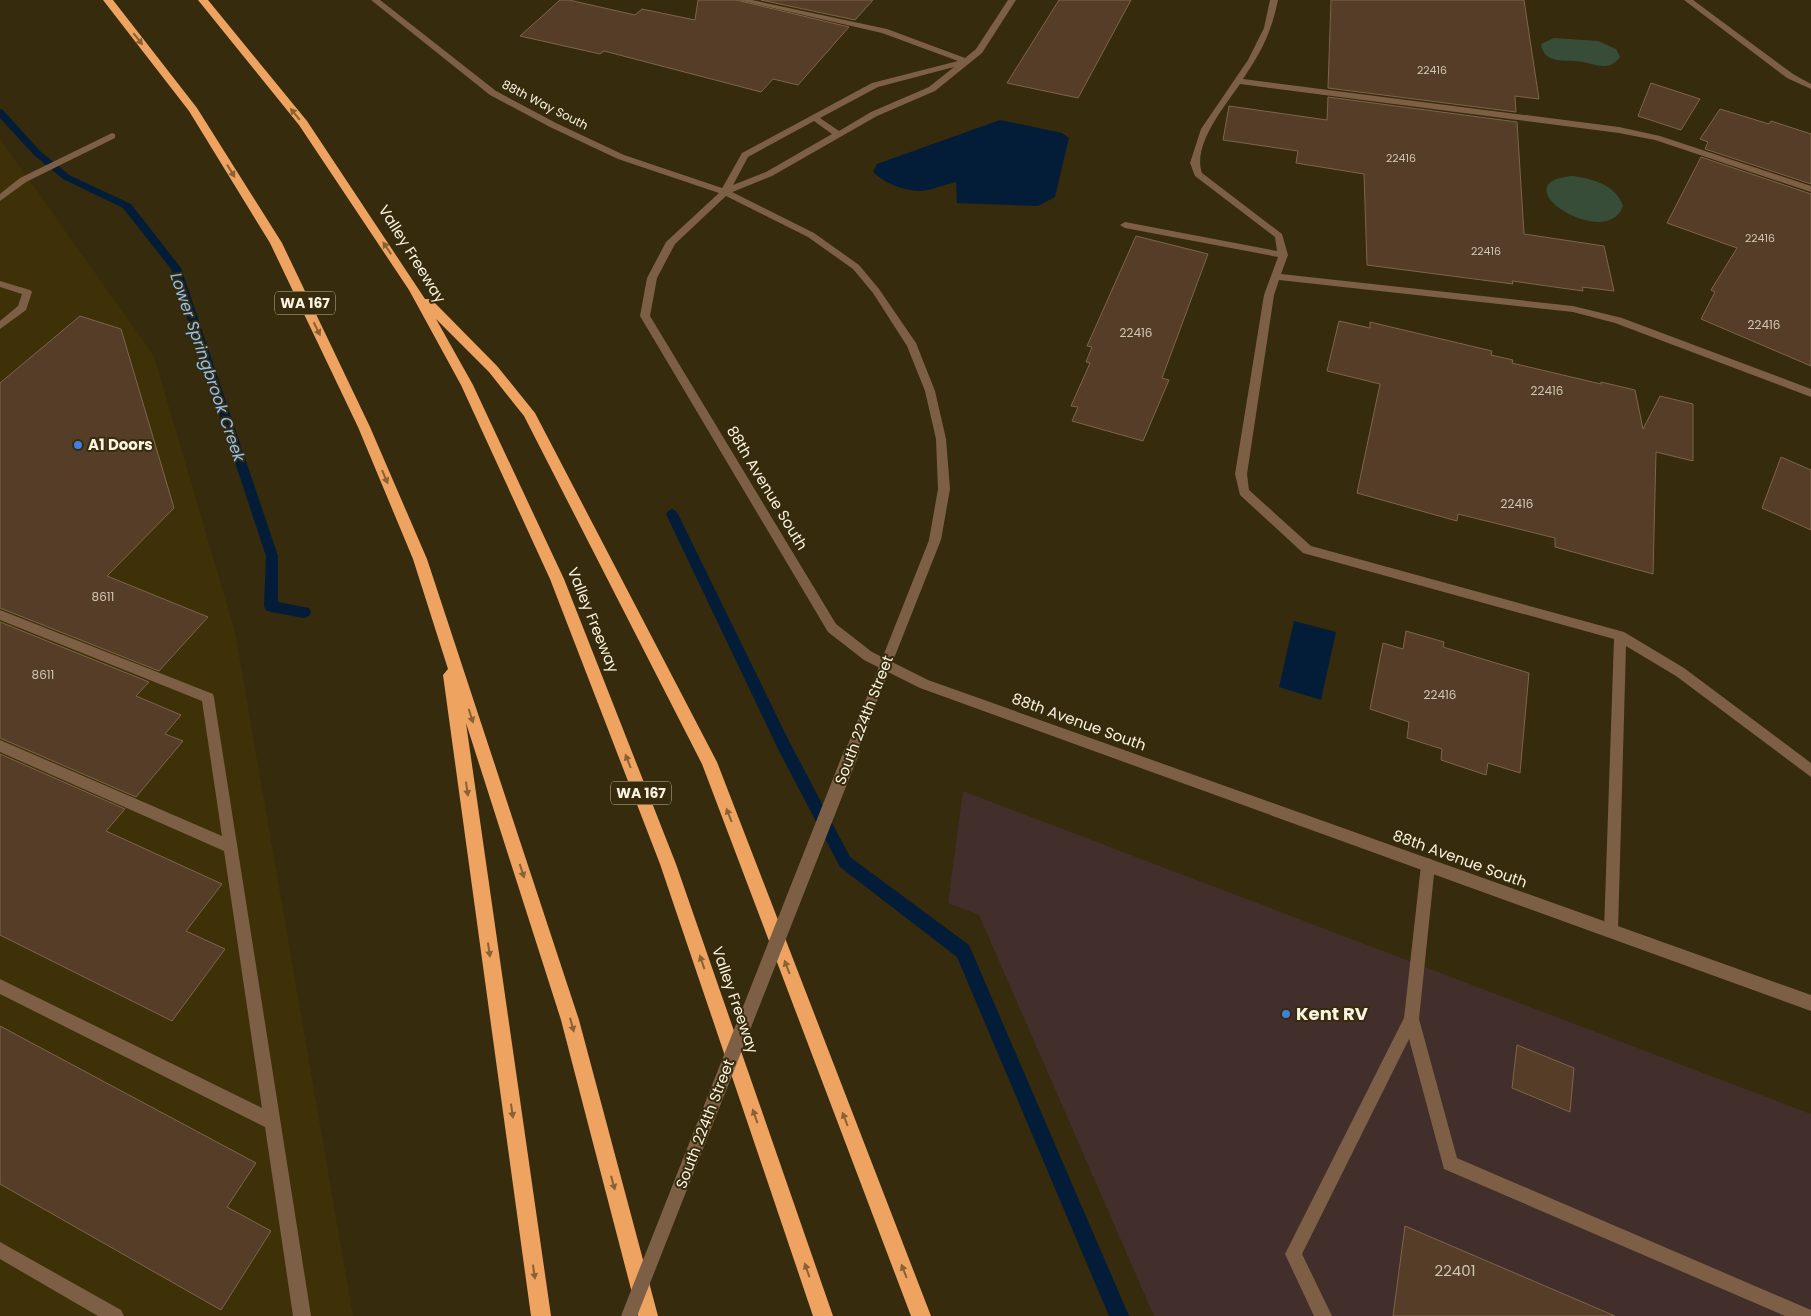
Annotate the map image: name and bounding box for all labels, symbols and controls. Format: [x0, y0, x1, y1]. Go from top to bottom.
one-way arrow [133, 32, 144, 45]
house number: 22416 [1417, 62, 1447, 78]
street label: 88th Way South [499, 75, 591, 134]
one-way arrow [290, 108, 301, 121]
house number: 22416 [1386, 150, 1416, 166]
one-way arrow [227, 165, 236, 178]
street label: Valley Freeway [374, 201, 451, 307]
house number: 22416 [1745, 230, 1775, 246]
one-way arrow [382, 241, 392, 255]
house number: 22416 [1471, 243, 1501, 259]
water label: Lower Springbrook Creek [164, 269, 251, 466]
road number: WA 167 [275, 292, 335, 314]
house number: 22416 [1748, 316, 1780, 333]
one-way arrow [313, 322, 321, 337]
house number: 22416 [1120, 324, 1152, 341]
house number: 22416 [1531, 382, 1563, 399]
street label: 88th Avenue South [722, 422, 813, 554]
place label: A1 Doors [88, 434, 153, 455]
marker: A1 Doors [72, 439, 84, 451]
one-way arrow [382, 470, 390, 484]
house number: 22416 [1501, 495, 1533, 512]
street label: Valley Freeway [563, 564, 624, 676]
house number: 8611 [92, 588, 114, 605]
street label: South 224th Street [829, 652, 898, 787]
house number: 8611 [32, 666, 54, 683]
house number: 22416 [1424, 686, 1456, 703]
street label: 88th Avenue South [1009, 687, 1149, 756]
one-way arrow [468, 709, 475, 724]
one-way arrow [624, 753, 631, 768]
one-way arrow [463, 781, 471, 797]
road number: WA 167 [611, 781, 671, 804]
one-way arrow [725, 807, 733, 822]
street label: 88th Avenue South [1390, 824, 1530, 893]
one-way arrow [518, 864, 526, 879]
one-way arrow [485, 942, 493, 958]
street label: Valley Freeway [707, 943, 764, 1057]
one-way arrow [698, 955, 705, 970]
one-way arrow [783, 959, 791, 974]
place label: Kent RV [1296, 1001, 1368, 1026]
marker: Kent RV [1280, 1008, 1292, 1020]
one-way arrow [568, 1018, 576, 1033]
street label: South 224th Street [670, 1056, 739, 1191]
one-way arrow [508, 1103, 516, 1119]
one-way arrow [751, 1108, 759, 1123]
one-way arrow [841, 1112, 849, 1126]
one-way arrow [609, 1175, 617, 1190]
house number: 22401 [1435, 1260, 1475, 1281]
one-way arrow [803, 1262, 811, 1277]
one-way arrow [900, 1263, 907, 1278]
one-way arrow [531, 1264, 539, 1280]

